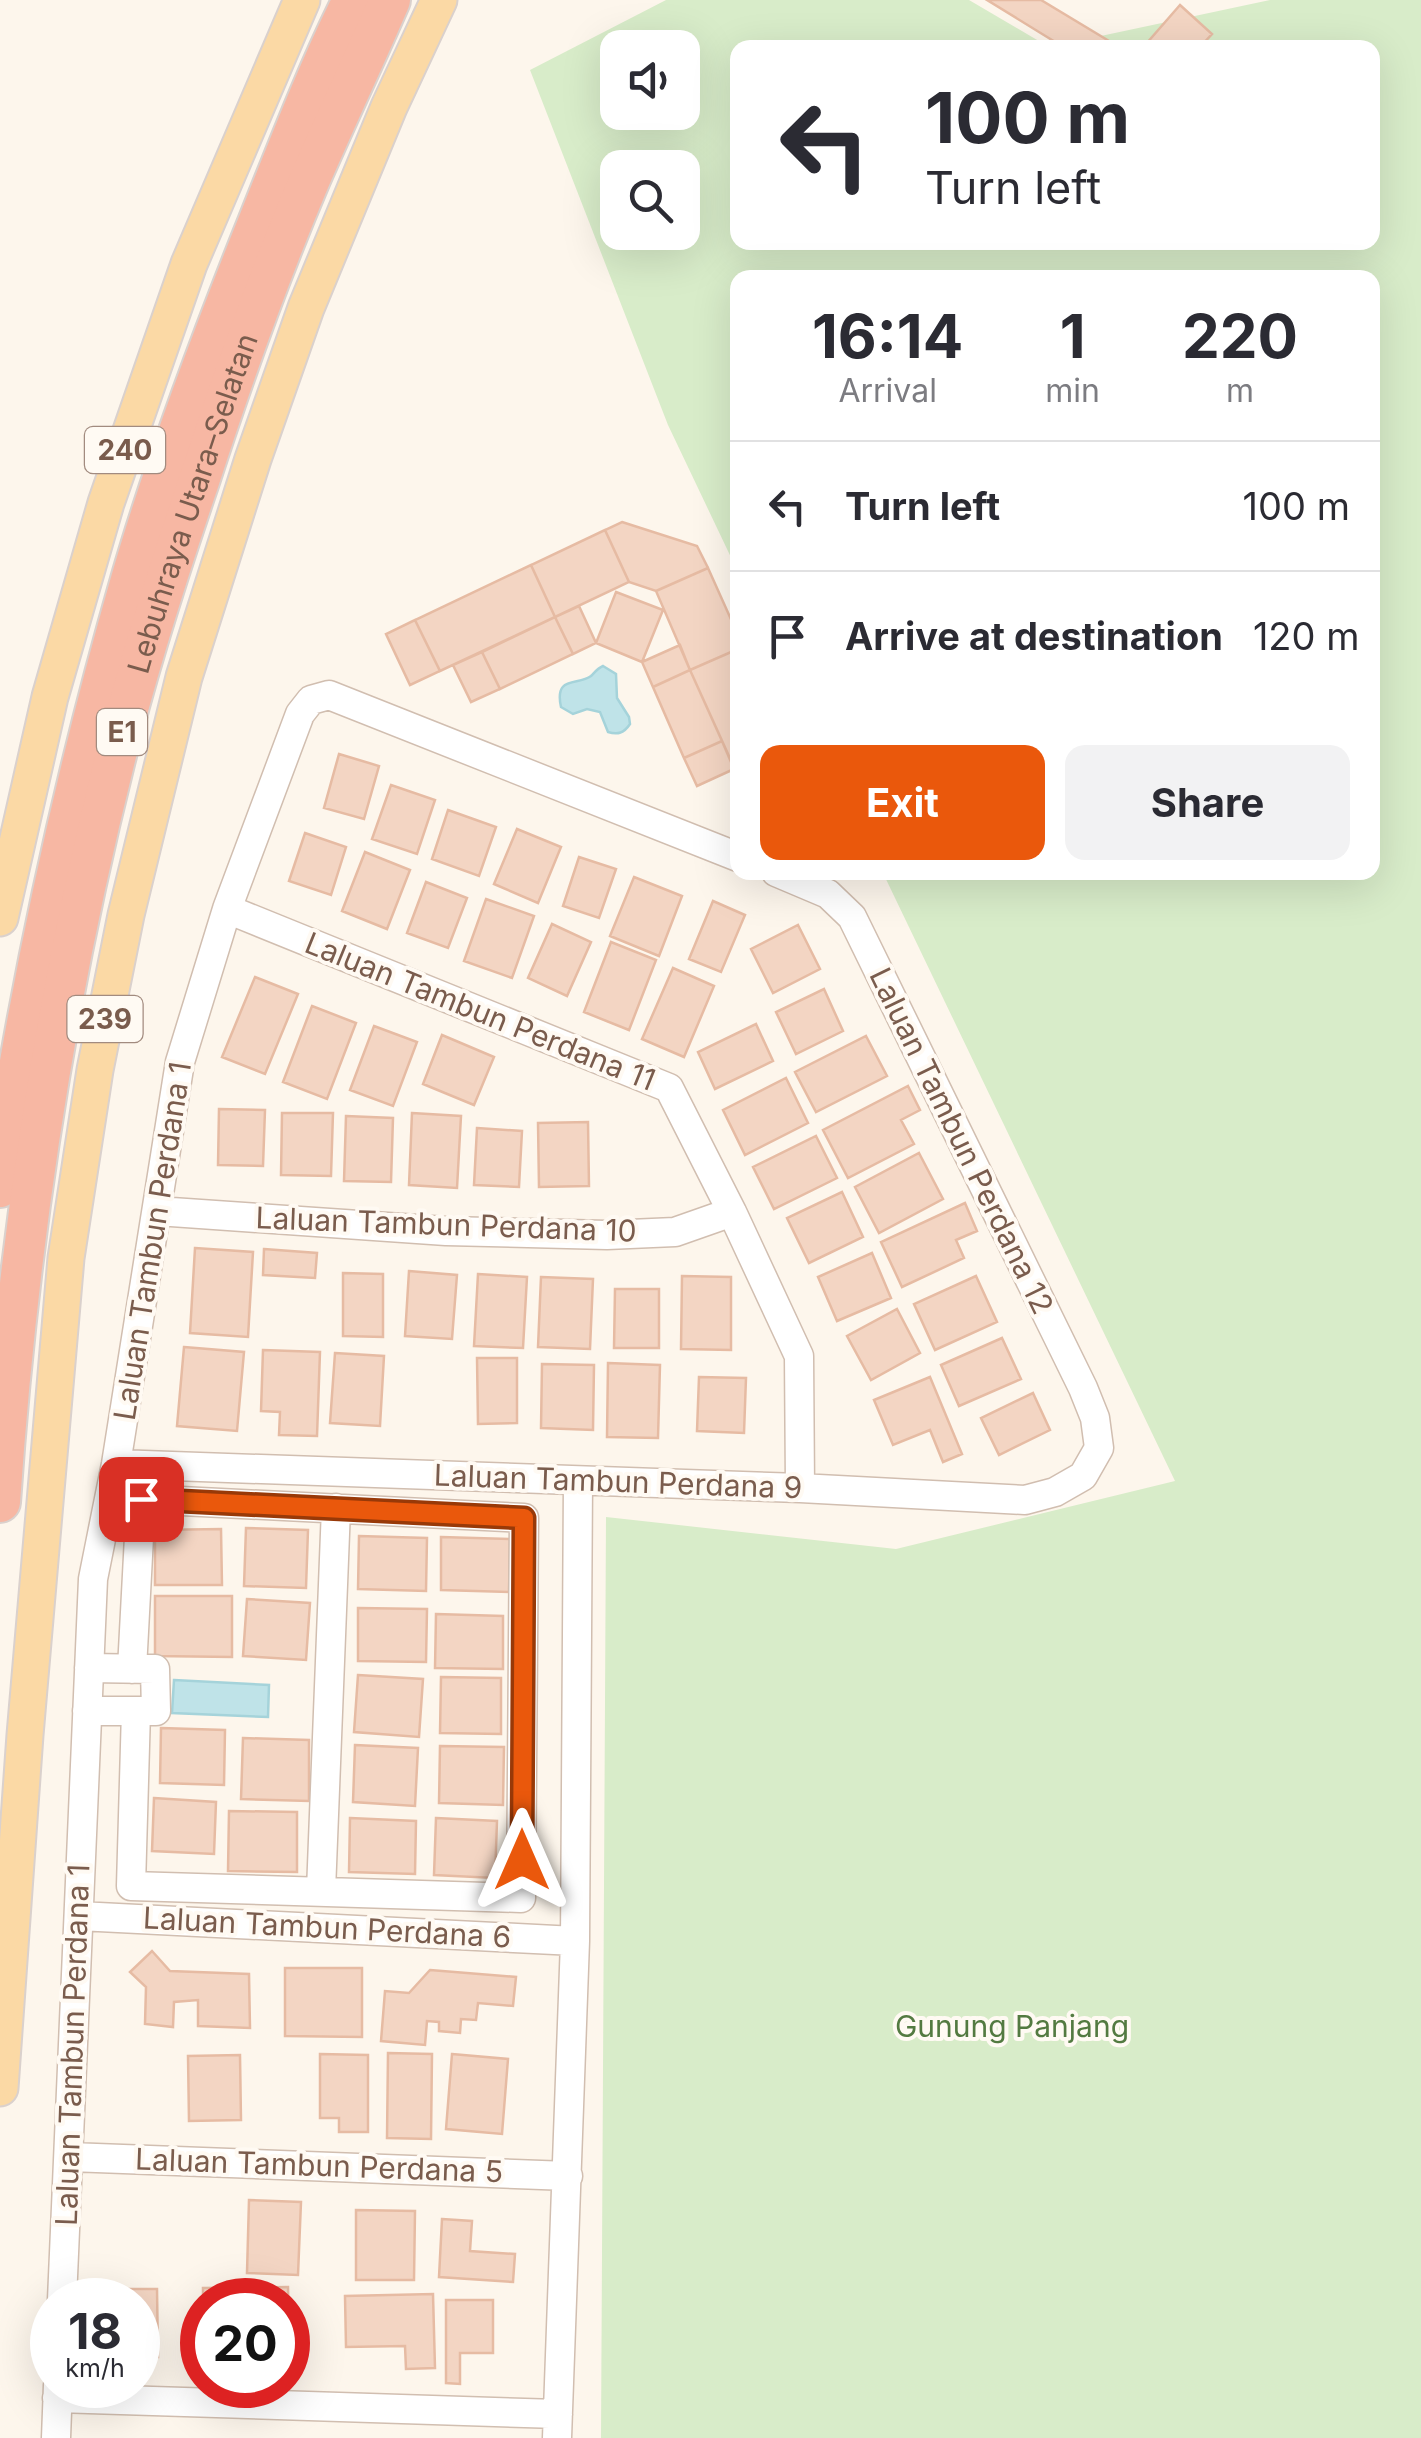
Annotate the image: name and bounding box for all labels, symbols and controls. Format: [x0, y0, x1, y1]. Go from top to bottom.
map controls [600, 30, 700, 250]
button: sound [600, 30, 700, 130]
text: 100 m [925, 75, 1130, 160]
icon: left [760, 80, 890, 210]
button: search [600, 150, 700, 250]
text: Turn left [925, 160, 1101, 215]
text: 16:14 [812, 300, 963, 372]
text: 1 [1060, 300, 1086, 372]
text: 220 [1182, 300, 1298, 372]
street label: Lebuhraya Utara–Selatan [120, 328, 265, 677]
text: Arrival [838, 371, 937, 410]
text: min [1045, 371, 1100, 410]
text: m [1226, 371, 1254, 410]
road number: 240 [85, 427, 165, 473]
icon: left [760, 479, 815, 534]
text: Turn left [845, 483, 1000, 529]
text: 100 m [1243, 483, 1350, 529]
icon: arrive [760, 609, 815, 664]
text: Arrive at destination [845, 613, 1223, 659]
text: 120 m [1253, 613, 1359, 659]
road number: E1 [97, 709, 147, 755]
button: Exit [760, 745, 1045, 860]
button: Share [1065, 745, 1350, 860]
street label: Laluan Tambun Perdana 11 [300, 924, 661, 1098]
street label: Laluan Tambun Perdana 12 [862, 962, 1061, 1319]
road number: 239 [68, 996, 142, 1042]
street label: Laluan Tambun Perdana 1 [106, 1059, 198, 1422]
street label: Laluan Tambun Perdana 10 [255, 1199, 637, 1249]
pin [99, 1457, 184, 1542]
street label: Laluan Tambun Perdana 9 [433, 1457, 803, 1505]
icon: arrive [114, 1472, 169, 1527]
position arrow [470, 1808, 574, 1912]
street label: Laluan Tambun Perdana 1 [48, 1863, 96, 2227]
street label: Laluan Tambun Perdana 6 [142, 1899, 512, 1955]
park label: Gunung Panjang [895, 2008, 1129, 2044]
street label: Laluan Tambun Perdana 5 [134, 2141, 504, 2189]
speed limit sign: 20 [180, 2278, 310, 2408]
text: 18 [68, 2301, 122, 2361]
text: km/h [65, 2353, 125, 2383]

